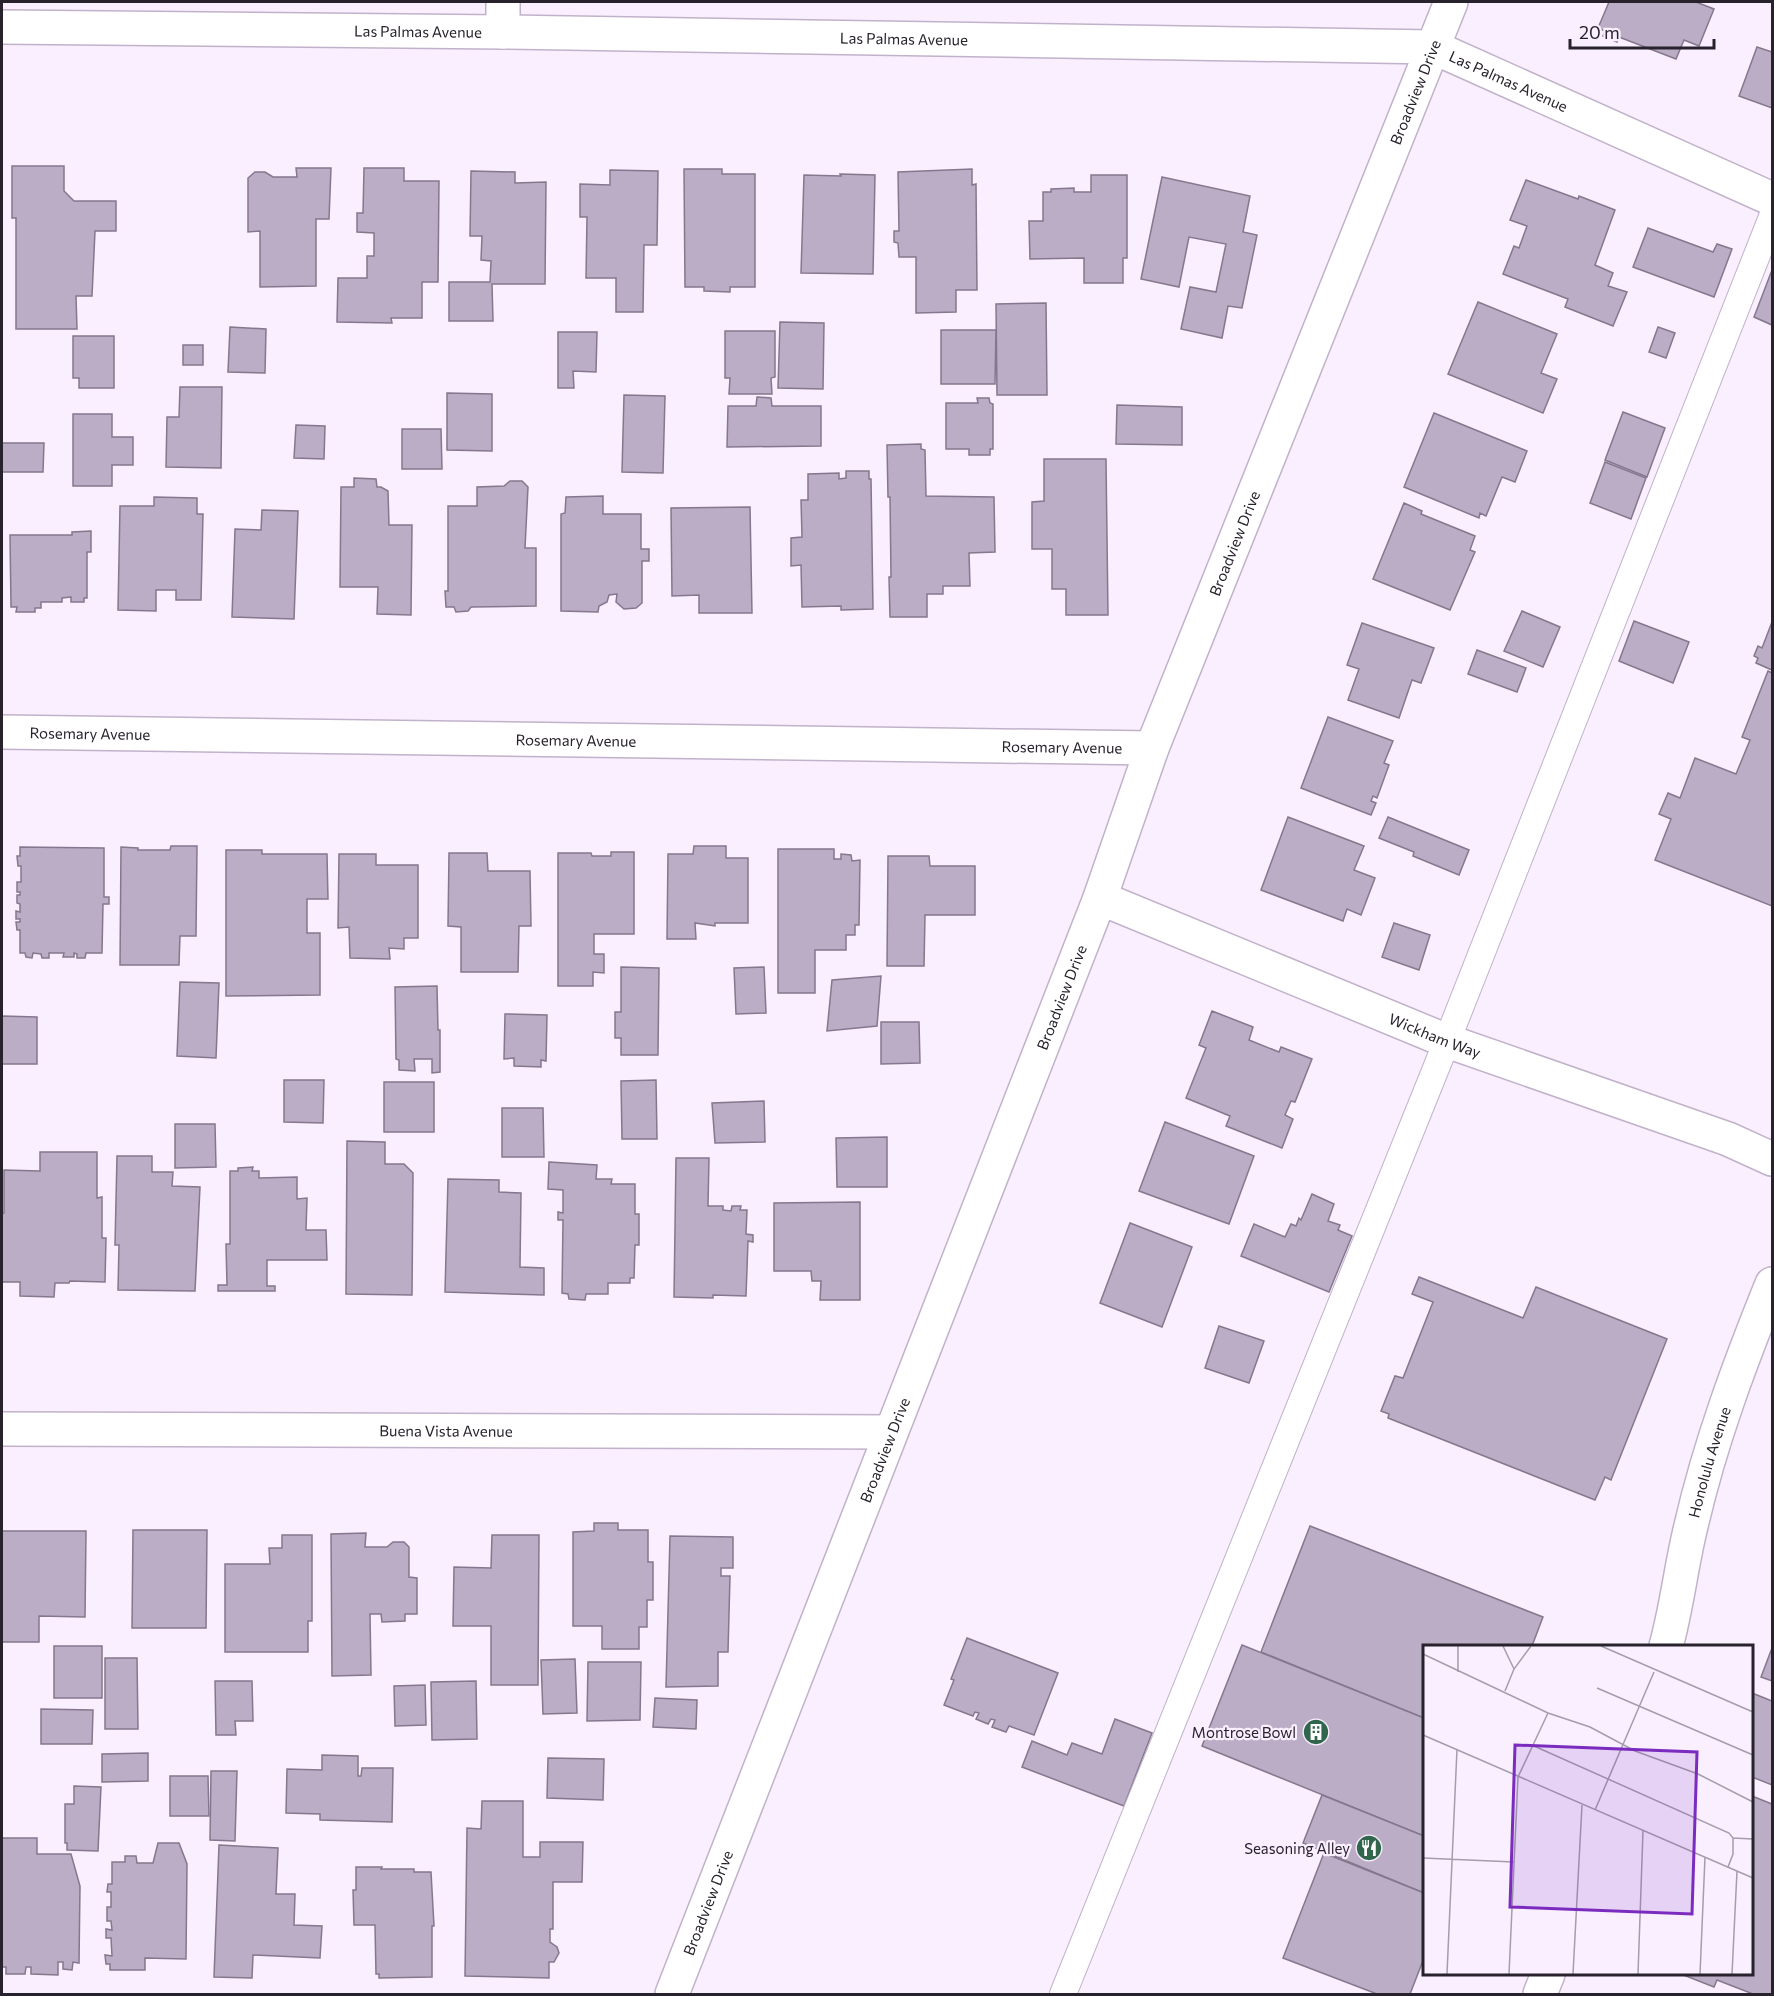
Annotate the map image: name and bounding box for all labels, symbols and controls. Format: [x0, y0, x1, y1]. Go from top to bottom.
scale bar [1570, 12, 1714, 50]
text: 20 m [1579, 21, 1620, 43]
street label: Las Palmas Avenue [354, 22, 482, 41]
street label: Las Palmas Avenue [840, 28, 968, 48]
street label: Broadview Drive [1386, 37, 1444, 147]
street label: Las Palmas Avenue [1447, 47, 1571, 115]
street label: Broadview Drive [1205, 488, 1263, 598]
street label: Rosemary Avenue [29, 723, 151, 743]
street label: Rosemary Avenue [515, 730, 637, 750]
street label: Rosemary Avenue [1001, 737, 1122, 757]
street label: Broadview Drive [1033, 942, 1090, 1052]
street label: Wickham Way [1386, 1009, 1483, 1061]
street label: Broadview Drive [856, 1395, 913, 1505]
street label: Honolulu Avenue [1684, 1404, 1734, 1520]
street label: Buena Vista Avenue [379, 1421, 513, 1440]
inset map [1423, 1645, 1753, 1975]
building icon: Montrose Bowl [1301, 1717, 1331, 1747]
place label: Montrose Bowl [1192, 1723, 1296, 1741]
restaurant icon: Seasoning Alley [1354, 1833, 1384, 1863]
place label: Seasoning Alley [1244, 1839, 1350, 1857]
street label: Broadview Drive [679, 1847, 736, 1958]

